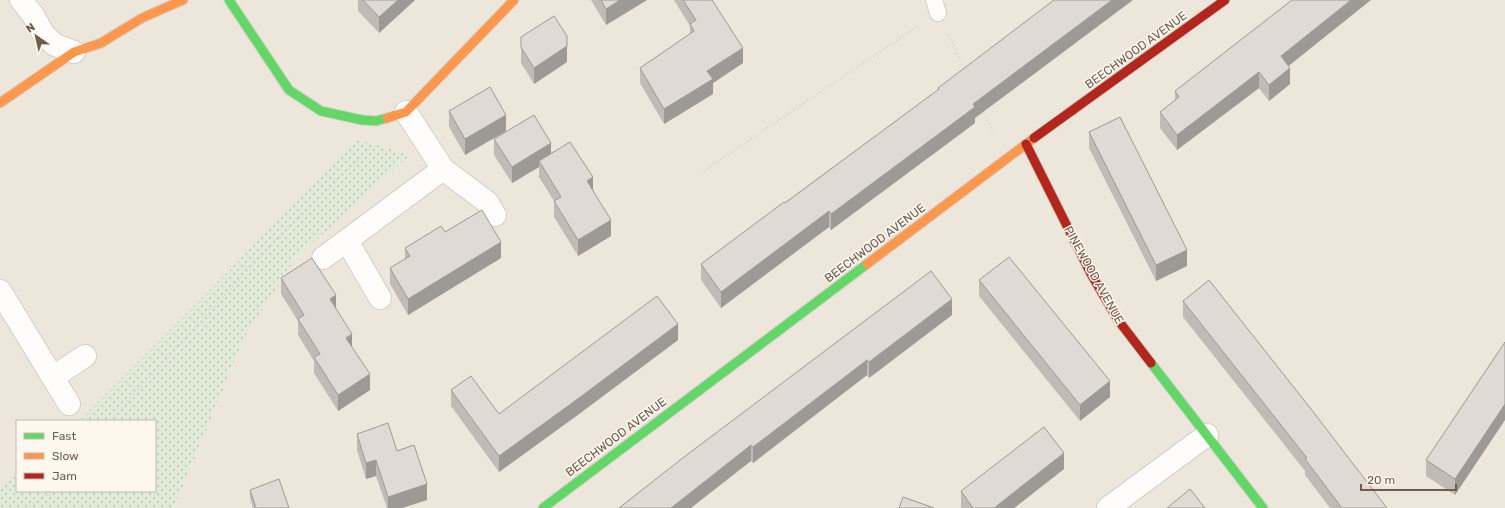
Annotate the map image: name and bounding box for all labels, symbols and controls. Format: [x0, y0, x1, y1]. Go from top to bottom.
street label: BEECHWOOD AVENUE [1082, 8, 1190, 92]
north arrow [16, 16, 56, 56]
text: N [24, 20, 38, 36]
street label: BEECHWOOD AVENUE [822, 201, 928, 285]
street label: PINEWOOD AVENUE [1061, 224, 1127, 326]
street label: BEECHWOOD AVENUE [563, 395, 669, 479]
legend [16, 420, 156, 492]
text: Fast [52, 429, 76, 443]
text: Slow [52, 449, 79, 463]
scale bar [1361, 466, 1456, 492]
text: Jam [52, 469, 77, 483]
text: 20 m [1367, 473, 1395, 487]

